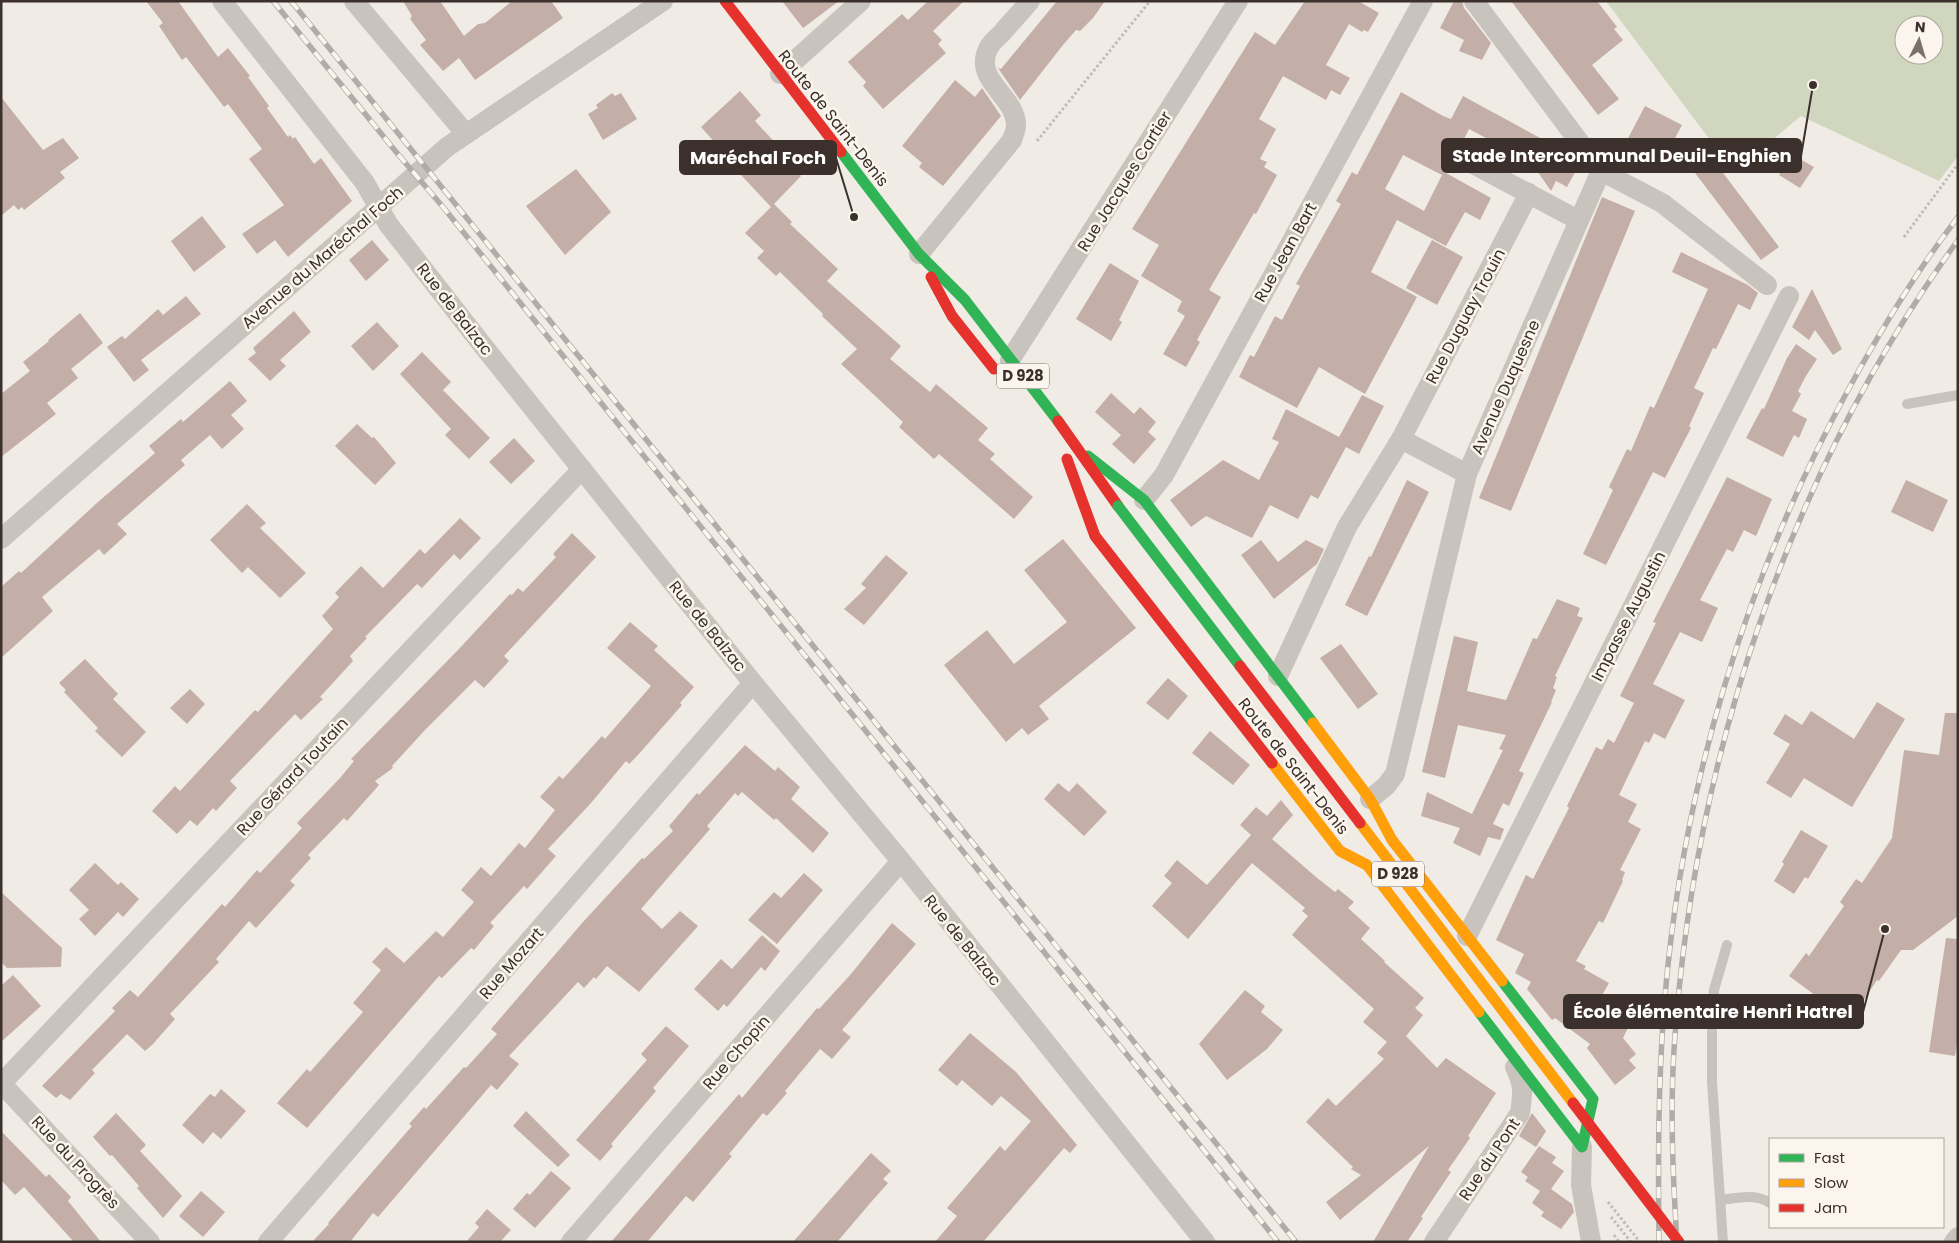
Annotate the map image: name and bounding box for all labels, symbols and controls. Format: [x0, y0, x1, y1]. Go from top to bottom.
north arrow [1894, 15, 1944, 65]
text: N [1914, 17, 1926, 37]
street label: Route de Saint-Denis [773, 45, 894, 192]
street label: Rue Jacques Cartier [1072, 107, 1177, 256]
callout: Stade Intercommunal Deuil-Enghien [1442, 139, 1801, 172]
callout: Maréchal Foch [680, 141, 836, 174]
text: Stade Intercommunal Deuil-Enghien [1452, 143, 1792, 168]
text: Maréchal Foch [690, 145, 826, 170]
street label: Avenue du Maréchal Foch [237, 181, 408, 334]
street label: Rue Jean Bart [1249, 198, 1322, 306]
street label: Rue Duguay Trouin [1420, 245, 1511, 388]
street label: Rue de Balzac [411, 258, 498, 361]
street label: Avenue Duquesne [1465, 316, 1546, 458]
road number: D 928 [997, 364, 1049, 388]
street label: Impasse Augustin [1586, 547, 1671, 685]
street label: Rue de Balzac [664, 576, 752, 677]
street label: Route de Saint-Denis [1233, 693, 1354, 840]
street label: Rue Gérard Toutain [231, 712, 353, 841]
road number: D 928 [1372, 862, 1424, 886]
street label: Rue de Balzac [919, 890, 1007, 991]
street label: Rue Mozart [474, 922, 549, 1004]
callout: École élémentaire Henri Hatrel [1564, 995, 1863, 1028]
text: École élémentaire Henri Hatrel [1573, 999, 1853, 1024]
street label: Rue Chopin [698, 1010, 775, 1095]
street label: Rue du Progrès [26, 1111, 125, 1214]
street label: Rue du Pont [1453, 1113, 1526, 1205]
legend [1769, 1138, 1944, 1228]
text: Fast [1814, 1147, 1845, 1168]
text: Slow [1814, 1172, 1849, 1193]
text: Jam [1814, 1197, 1848, 1218]

